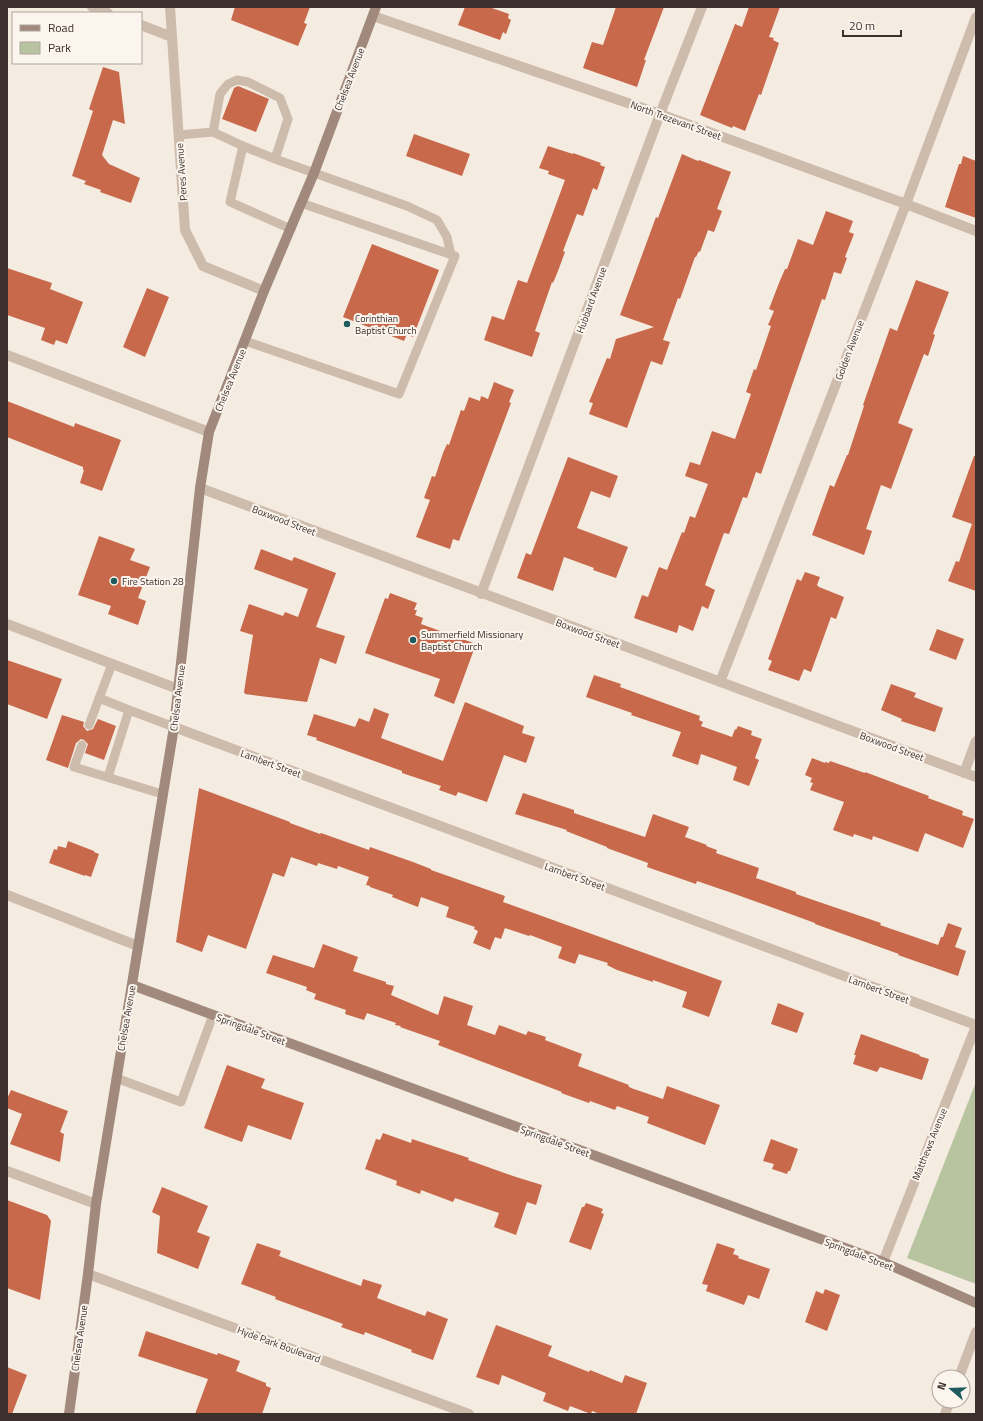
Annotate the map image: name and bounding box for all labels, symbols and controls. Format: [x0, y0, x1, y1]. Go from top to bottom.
legend [12, 12, 142, 64]
scale bar [843, 12, 901, 38]
text: 20 m [849, 16, 875, 35]
text: Road [48, 18, 74, 37]
text: Park [48, 38, 71, 57]
street label: Chelsea Avenue [331, 46, 368, 113]
street label: North Trezevant Street [628, 97, 724, 144]
street label: Peres Avenue [172, 143, 191, 201]
street label: Hubbard Avenue [573, 265, 610, 335]
place label: Corinthian Baptist Church [355, 311, 417, 338]
street label: Golden Avenue [831, 318, 868, 382]
marker: Corinthian Baptist Church [342, 319, 352, 329]
street label: Chelsea Avenue [211, 347, 250, 414]
street label: Boxwood Street [250, 501, 318, 540]
place label: Fire Station 28 [122, 574, 184, 589]
marker: Fire Station 28 [109, 576, 119, 586]
street label: Boxwood Street [554, 615, 622, 652]
place label: Summerfield Missionary Baptist Church [421, 627, 524, 654]
marker: Summerfield Missionary Baptist Church [408, 635, 418, 645]
street label: Chelsea Avenue [166, 664, 189, 732]
street label: Boxwood Street [858, 728, 926, 765]
street label: Lambert Street [238, 746, 304, 782]
street label: Lambert Street [542, 859, 608, 895]
street label: Lambert Street [846, 972, 912, 1008]
street label: Chelsea Avenue [113, 984, 140, 1052]
street label: Springdale Street [214, 1010, 288, 1049]
street label: Matthews Avenue [908, 1106, 951, 1182]
street label: Springdale Street [518, 1122, 592, 1161]
street label: Springdale Street [822, 1234, 896, 1275]
street label: Chelsea Avenue [67, 1304, 92, 1372]
street label: Hyde Park Boulevard [235, 1322, 323, 1367]
north arrow [931, 1369, 971, 1409]
text: N [933, 1380, 950, 1392]

